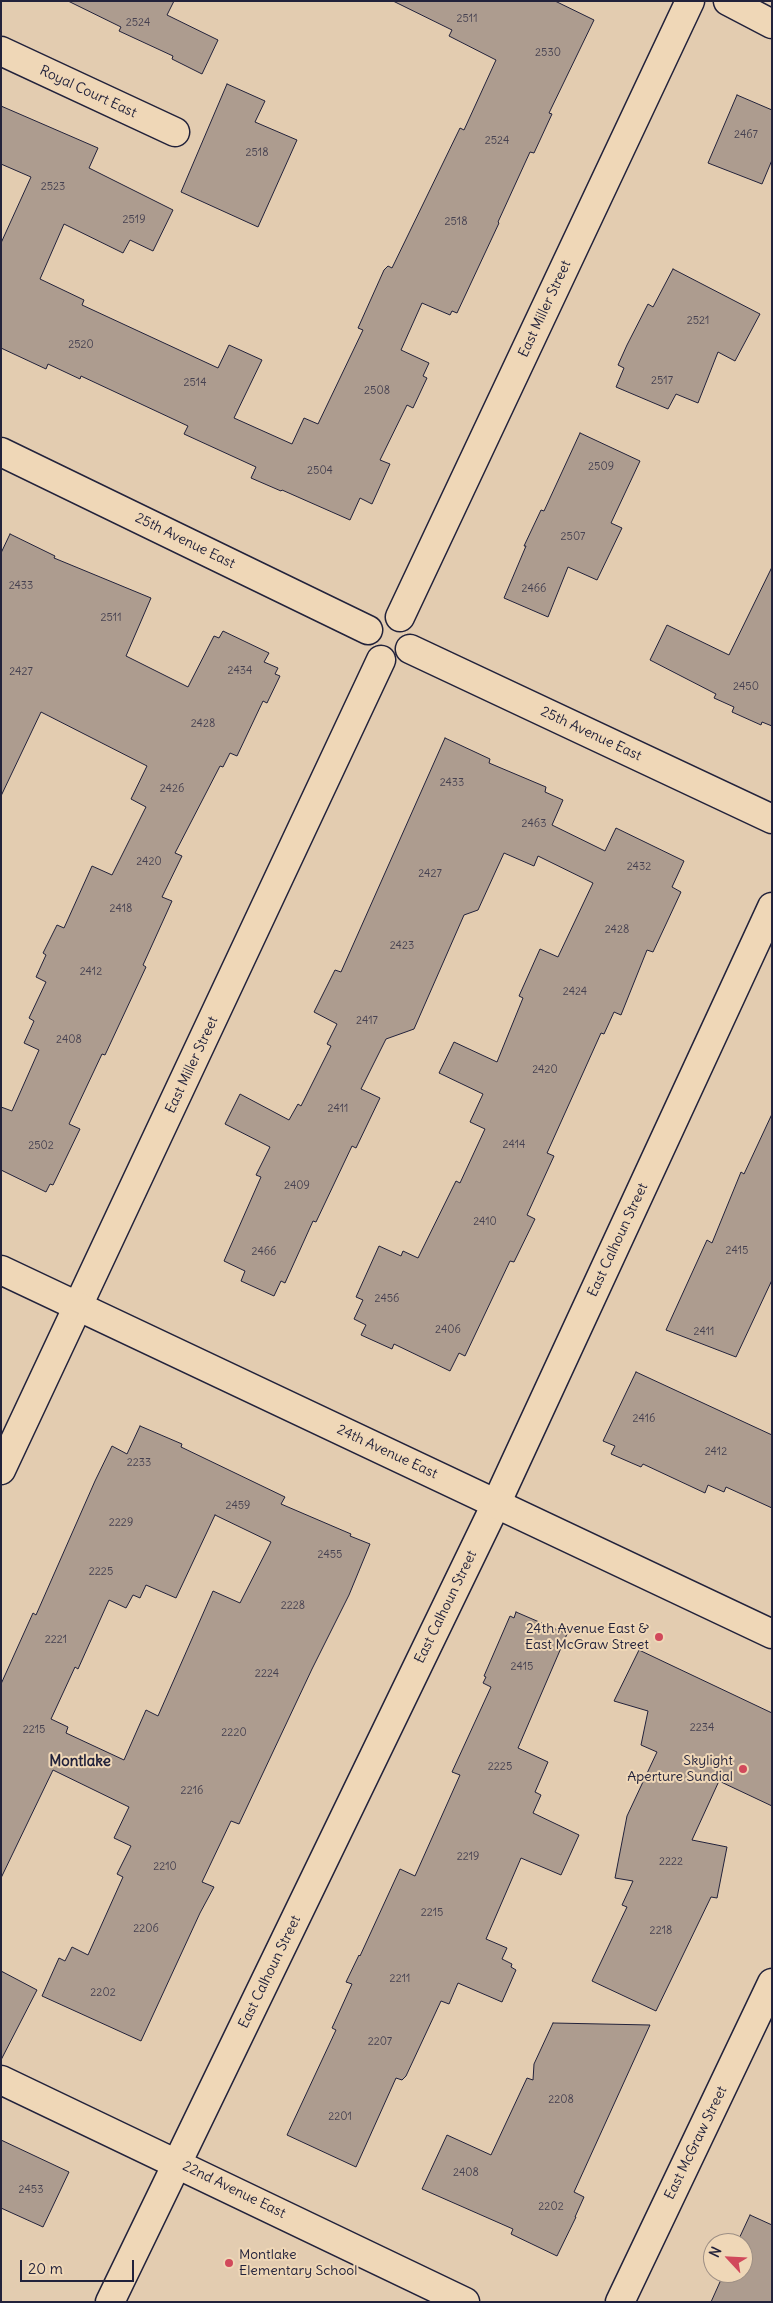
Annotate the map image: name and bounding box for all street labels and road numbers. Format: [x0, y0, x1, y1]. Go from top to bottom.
street label: Royal Court East [37, 62, 139, 122]
street label: East Miller Street [515, 258, 575, 360]
street label: 25th Avenue East [132, 510, 238, 572]
street label: 25th Avenue East [538, 703, 644, 765]
street label: East Miller Street [162, 1014, 222, 1116]
street label: East Calhoun Street [584, 1180, 652, 1300]
street label: 24th Avenue East [334, 1421, 440, 1483]
street label: East Calhoun Street [411, 1548, 481, 1666]
street label: East Calhoun Street [235, 1913, 305, 2031]
street label: East McGraw Street [661, 2084, 731, 2202]
street label: 22nd Avenue East [180, 2158, 288, 2222]

